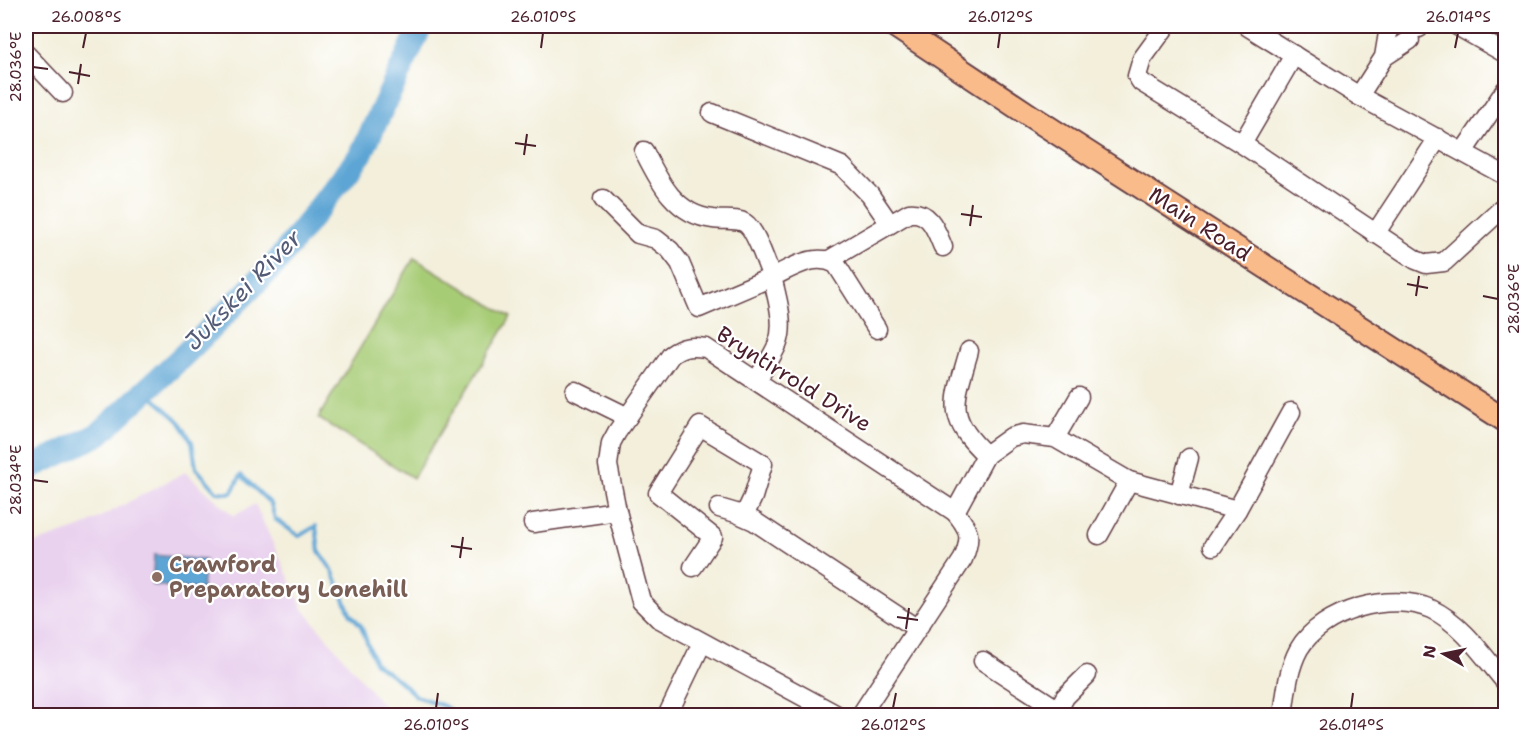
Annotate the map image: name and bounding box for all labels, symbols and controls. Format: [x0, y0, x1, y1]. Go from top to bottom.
text: 26.008°S [51, 7, 121, 27]
text: 26.010°S [510, 7, 576, 27]
text: 26.012°S [967, 7, 1033, 27]
text: 26.014°S [1425, 7, 1491, 27]
text: 28.036°E [6, 31, 26, 103]
street label: Main Road [1143, 180, 1257, 268]
water label: Jukskei River [177, 222, 309, 357]
text: 28.036°E [1504, 263, 1524, 335]
street label: Bryntirrold Drive [711, 320, 877, 438]
text: 28.034°E [6, 445, 26, 515]
place label: Crawford Preparatory Lonehill [169, 550, 408, 604]
marker: Crawford Preparatory Lonehill [150, 570, 164, 584]
north arrow [1414, 624, 1474, 684]
text: N [1418, 644, 1441, 660]
text: 26.010°S [403, 715, 469, 735]
text: 26.012°S [860, 715, 926, 735]
text: 26.014°S [1318, 715, 1384, 735]

